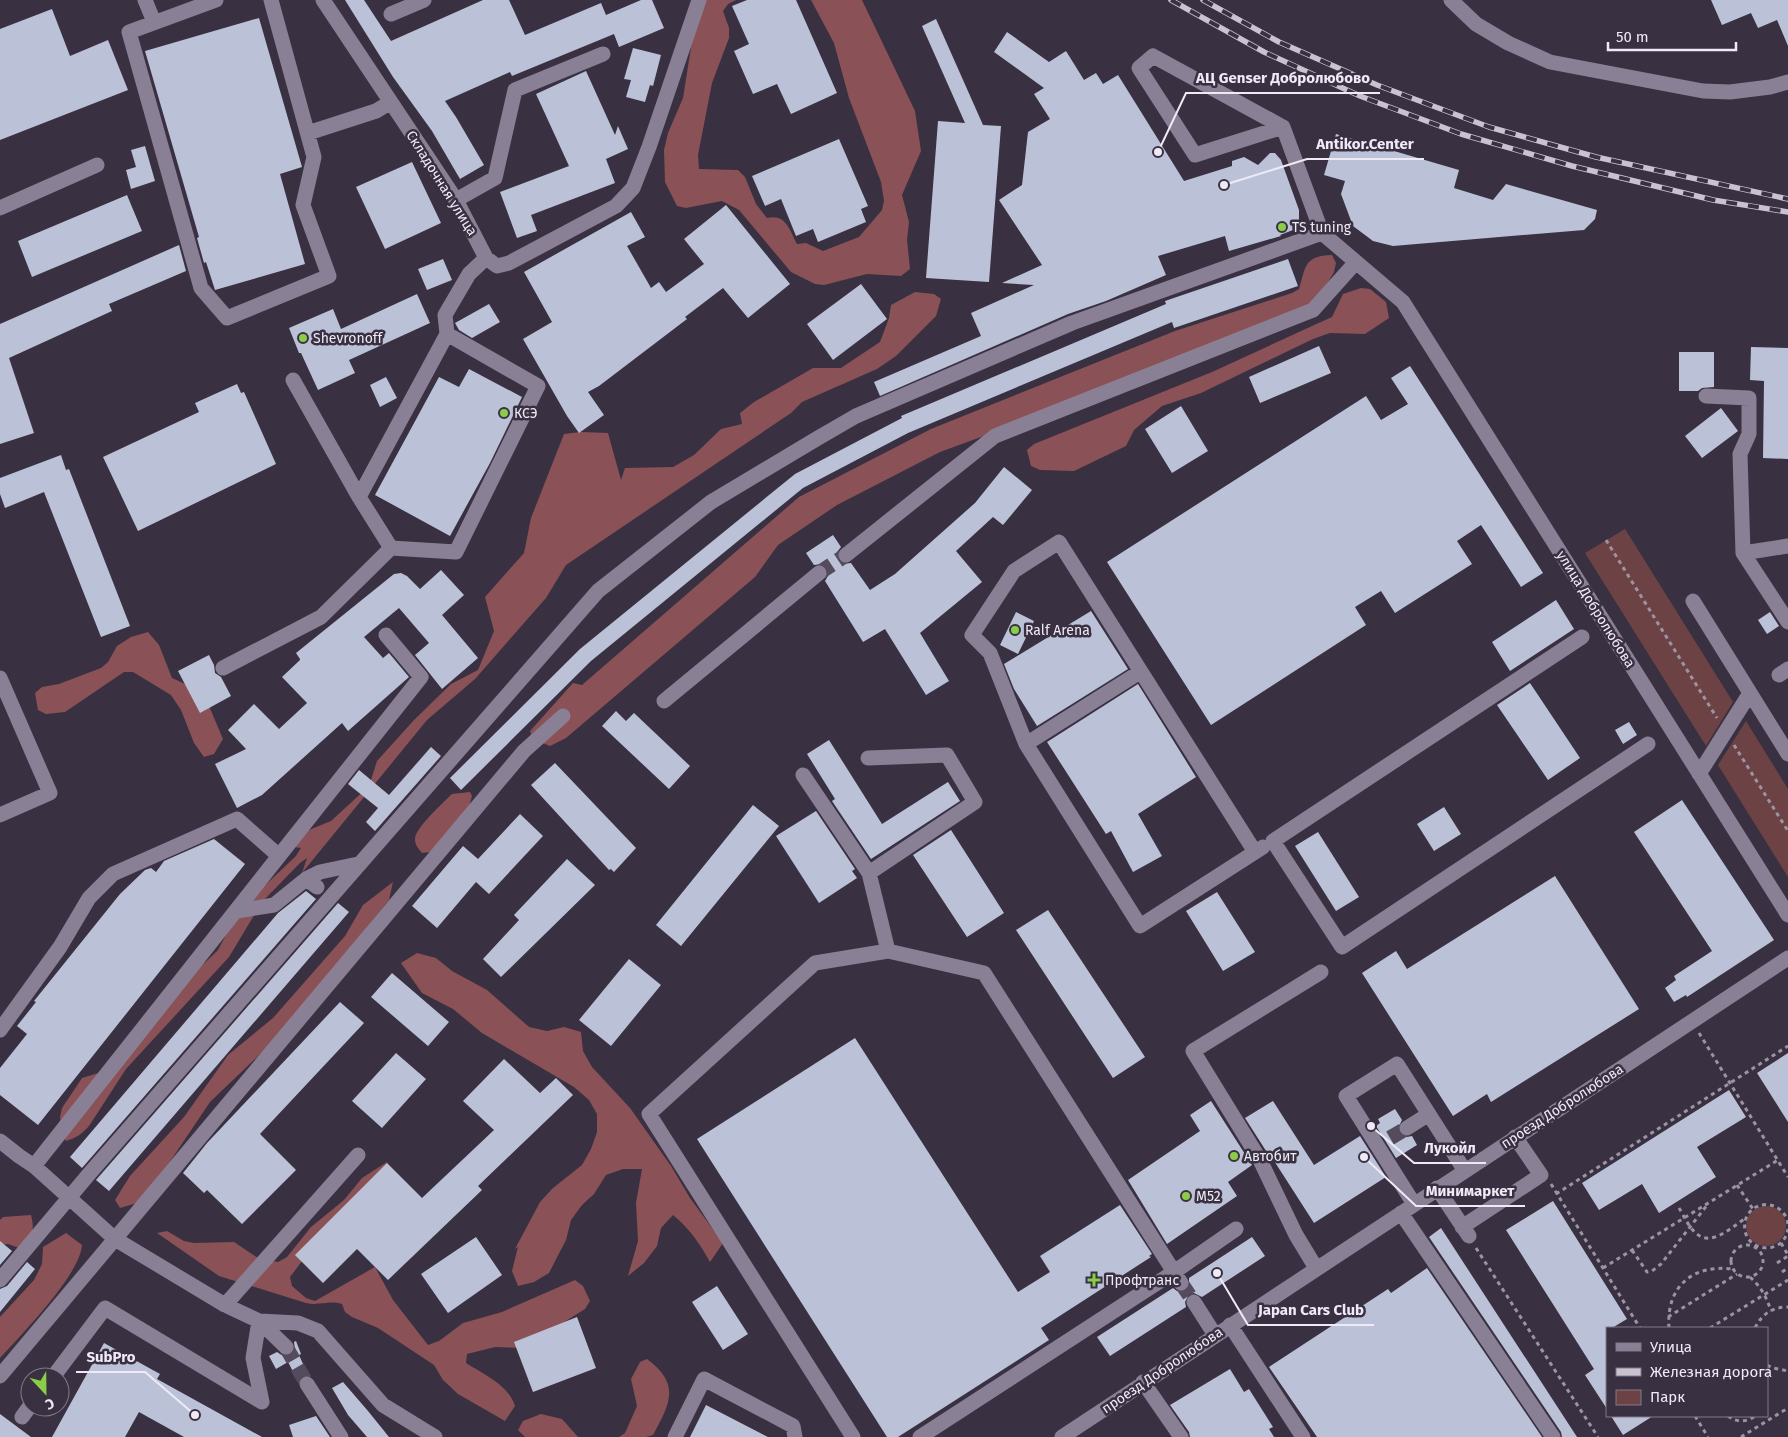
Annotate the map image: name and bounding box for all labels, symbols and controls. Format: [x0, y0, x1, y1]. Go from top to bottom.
scale bar [1608, 20, 1736, 52]
text: 50 m [1616, 28, 1649, 46]
callout: АЦ Genser Добролюбово [1186, 63, 1380, 93]
text: АЦ Genser Добролюбово [1195, 69, 1370, 87]
street label: Складочная улица [402, 128, 481, 239]
callout: Antikor.Center [1307, 129, 1424, 159]
text: Antikor.Center [1315, 135, 1415, 153]
place label: TS tuning [1292, 219, 1352, 236]
marker: TS tuning [1276, 221, 1288, 233]
place label: Shevronoff [313, 330, 384, 347]
marker: Shevronoff [297, 332, 309, 344]
place label: КСЭ [514, 405, 537, 422]
marker: КСЭ [498, 407, 510, 419]
street label: улица Добролюбова [1553, 548, 1638, 671]
place label: Ralf Arena [1025, 622, 1090, 639]
marker: Ralf Arena [1009, 624, 1021, 636]
street label: проезд Добролюбова [1498, 1061, 1627, 1152]
callout: Лукойл [1414, 1133, 1486, 1163]
text: Лукойл [1424, 1139, 1476, 1157]
place label: Автобит [1244, 1148, 1297, 1165]
marker: Автобит [1228, 1150, 1240, 1162]
callout: Минимаркет [1416, 1176, 1525, 1206]
text: Минимаркет [1426, 1182, 1515, 1200]
place label: M52 [1196, 1188, 1221, 1205]
marker: M52 [1180, 1190, 1192, 1202]
place label: Профтранс [1105, 1272, 1179, 1289]
marker: Профтранс [1087, 1273, 1101, 1287]
callout: Japan Cars Club [1248, 1295, 1374, 1325]
text: Japan Cars Club [1257, 1301, 1364, 1319]
street label: проезд Добролюбова [1099, 1324, 1226, 1417]
legend [1606, 1327, 1768, 1417]
text: Улица [1650, 1338, 1692, 1356]
callout: SubPro [76, 1342, 145, 1372]
text: SubPro [86, 1348, 136, 1366]
text: Железная дорога [1650, 1363, 1772, 1381]
north arrow [20, 1367, 70, 1417]
text: Парк [1650, 1388, 1685, 1406]
text: С [43, 1394, 57, 1413]

